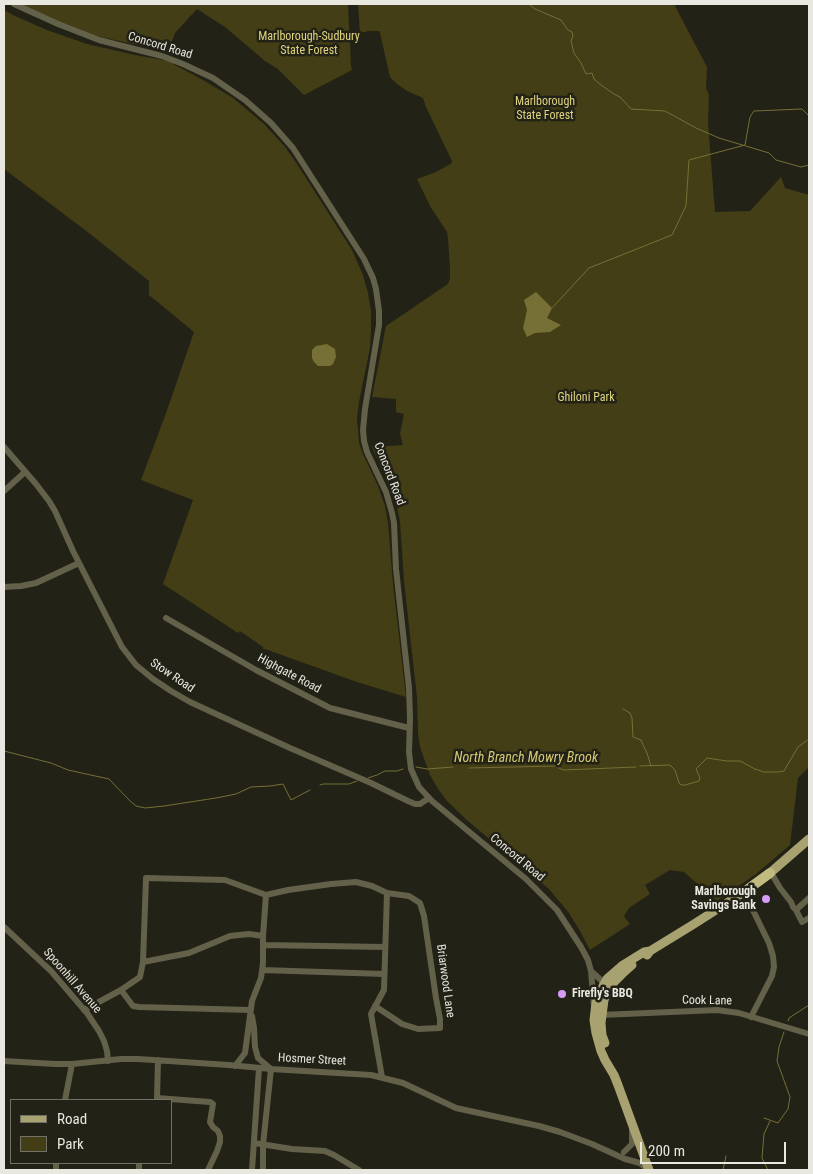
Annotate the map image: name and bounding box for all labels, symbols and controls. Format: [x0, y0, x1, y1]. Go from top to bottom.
street label: Concord Road [126, 29, 194, 63]
park label: Marlborough-Sudbury State Forest [258, 30, 360, 58]
park label: Marlborough State Forest [515, 95, 575, 123]
park label: Ghiloni Park [557, 391, 615, 405]
street label: Concord Road [370, 440, 408, 508]
street label: Highgate Road [255, 651, 323, 697]
street label: Stow Road [147, 656, 197, 696]
water label: North Branch Mowry Brook [454, 750, 598, 766]
street label: Concord Road [487, 831, 547, 885]
place label: Marlborough Savings Bank [691, 885, 756, 913]
marker: Marlborough Savings Bank [760, 893, 772, 905]
street label: Briarwood Lane [433, 943, 457, 1019]
street label: Spoonhill Avenue [40, 946, 104, 1016]
place label: Firefly's BBQ [572, 987, 633, 1001]
marker: Firefly's BBQ [556, 988, 568, 1000]
street label: Cook Lane [682, 993, 732, 1009]
street label: Hosmer Street [278, 1051, 346, 1069]
legend [10, 1099, 172, 1164]
text: Road [57, 1110, 87, 1128]
scale bar [643, 1132, 789, 1164]
text: Park [57, 1135, 84, 1153]
text: 200 m [648, 1142, 685, 1160]

